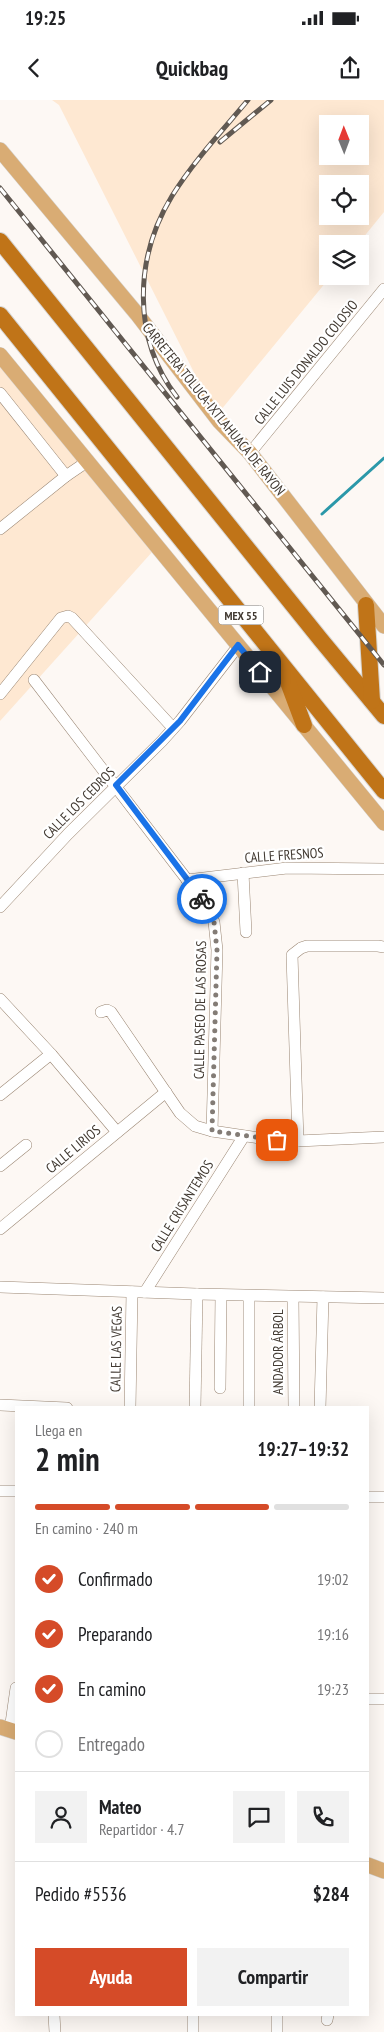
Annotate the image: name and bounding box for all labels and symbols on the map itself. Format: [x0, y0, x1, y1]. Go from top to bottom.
north arrow [319, 115, 369, 165]
street label: CALLE LUIS DONALDO COLOSIO [250, 296, 362, 428]
street label: CARRETERA TOLUCA-IXTLAHUACA DE RAYON [139, 319, 289, 499]
road number: MEX 55 [218, 606, 264, 624]
pin [239, 651, 281, 693]
street label: CALLE LOS CEDROS [39, 763, 119, 843]
street label: CALLE FRESNOS [244, 843, 324, 867]
courier [177, 874, 227, 924]
street label: CALLE PASEO DE LAS ROSAS [190, 941, 210, 1079]
pin [256, 1119, 298, 1161]
street label: CALLE LIRIOS [42, 1121, 104, 1177]
street label: CALLE CRISANTEMOS [147, 1157, 217, 1255]
street label: CALLE LAS VEGAS [106, 1306, 126, 1392]
street label: ANDADOR ÁRBOL [269, 1309, 287, 1395]

